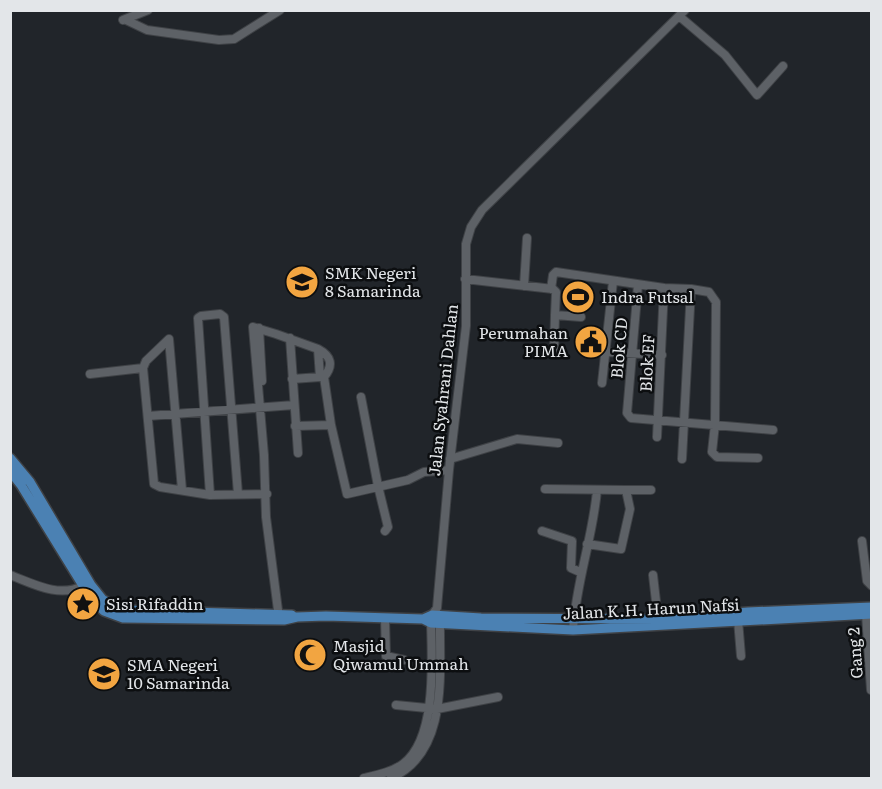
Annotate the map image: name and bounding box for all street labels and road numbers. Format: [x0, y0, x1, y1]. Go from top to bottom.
street label: Jalan Syahrani Dahlan [421, 302, 463, 477]
street label: Blok CD [603, 316, 633, 379]
street label: Blok EF [633, 333, 660, 392]
street label: Jalan K.H. Harun Nafsi [562, 591, 740, 625]
street label: Gang 2 [840, 627, 868, 680]

